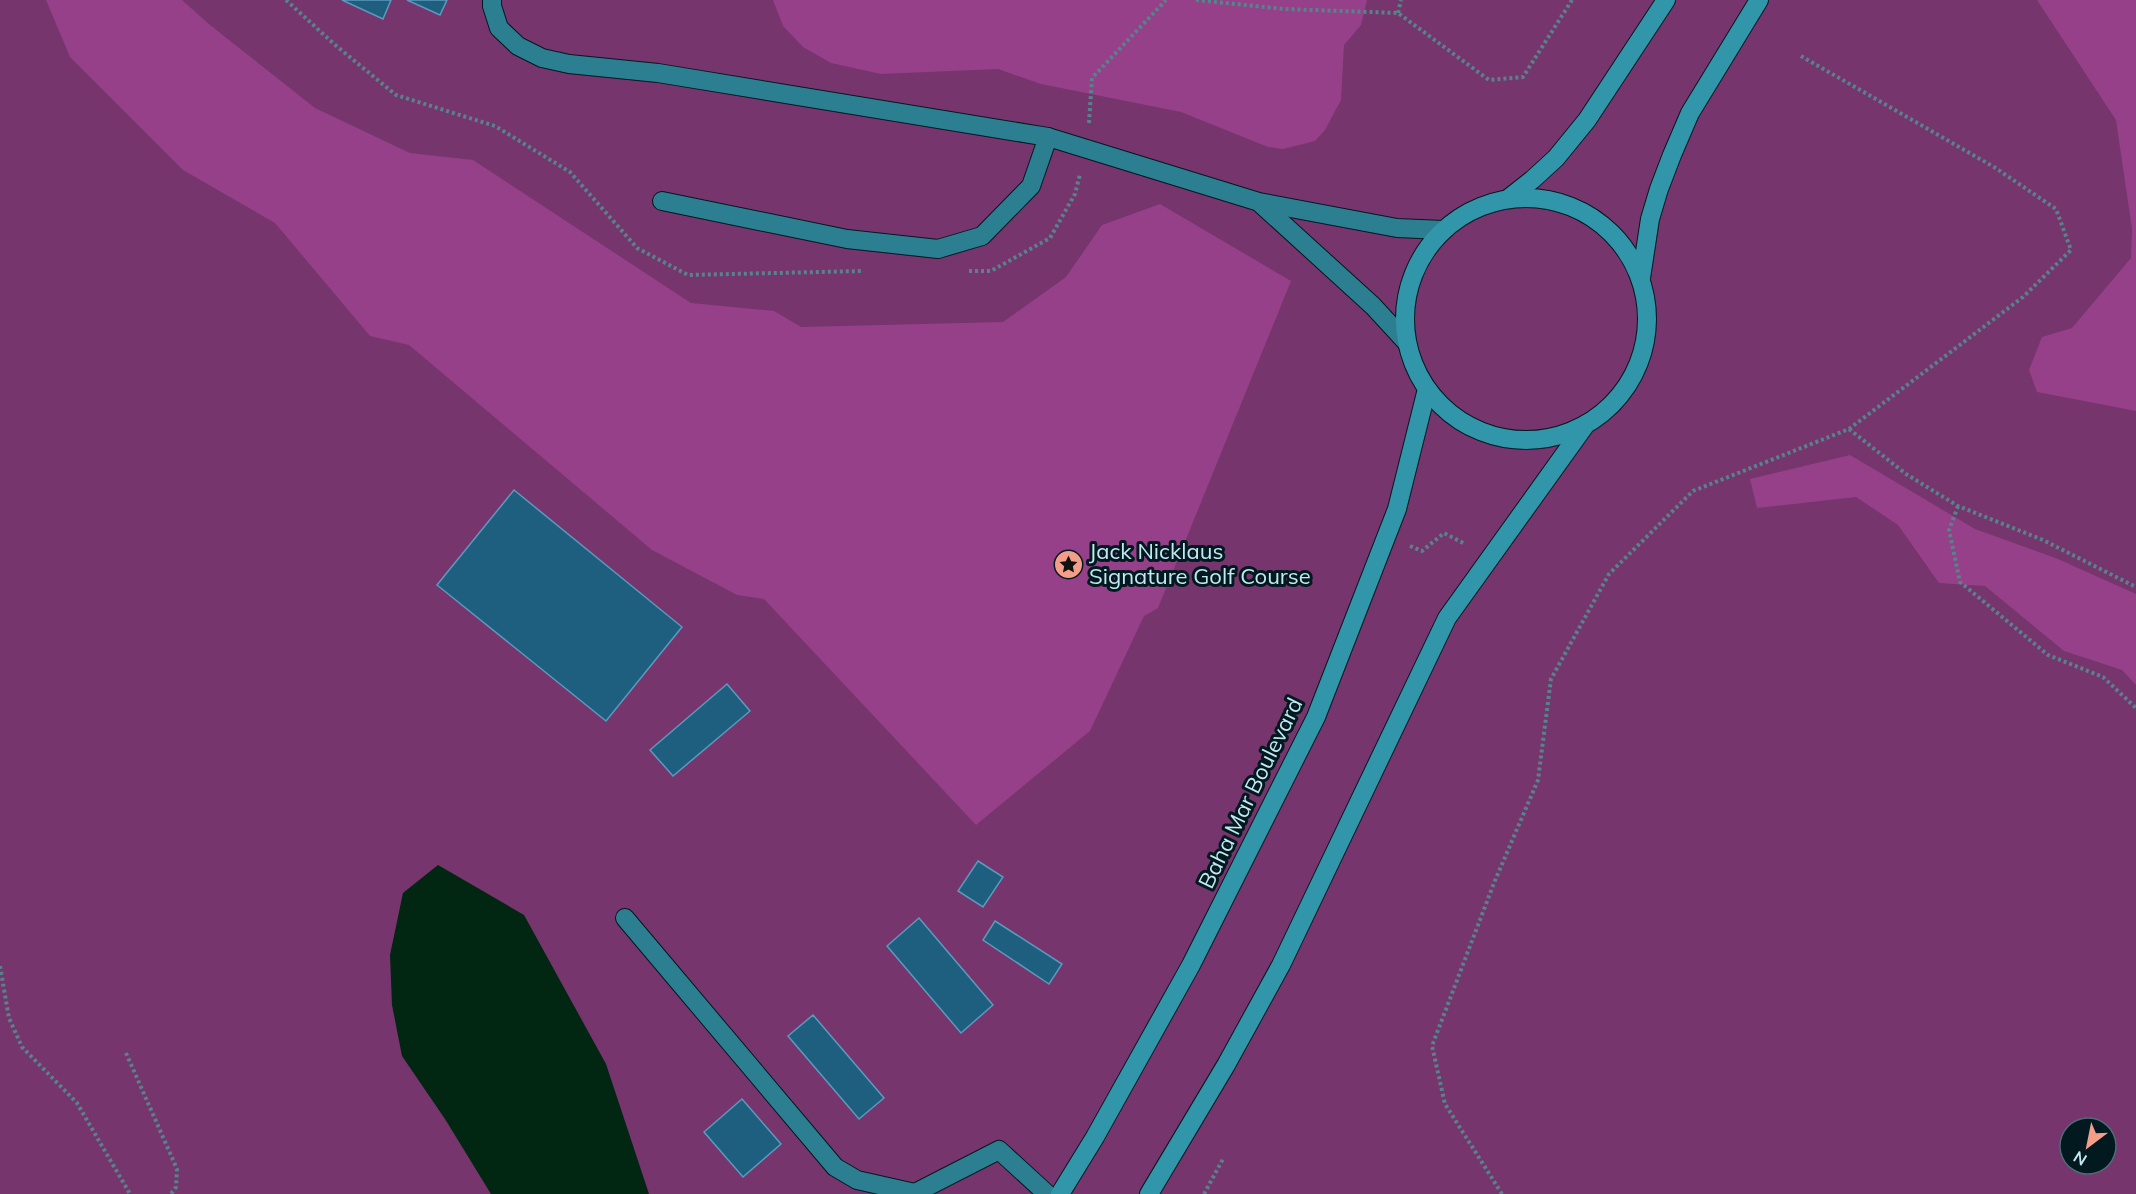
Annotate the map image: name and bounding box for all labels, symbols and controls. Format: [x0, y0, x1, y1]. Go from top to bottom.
place label: Jack Nicklaus Signature Golf Course [1089, 537, 1311, 590]
place icon: Jack Nicklaus Signature Golf Course [1052, 548, 1084, 580]
street label: Baha Mar Boulevard [1192, 693, 1308, 893]
north arrow [2058, 1116, 2118, 1176]
text: N [2070, 1147, 2090, 1170]

